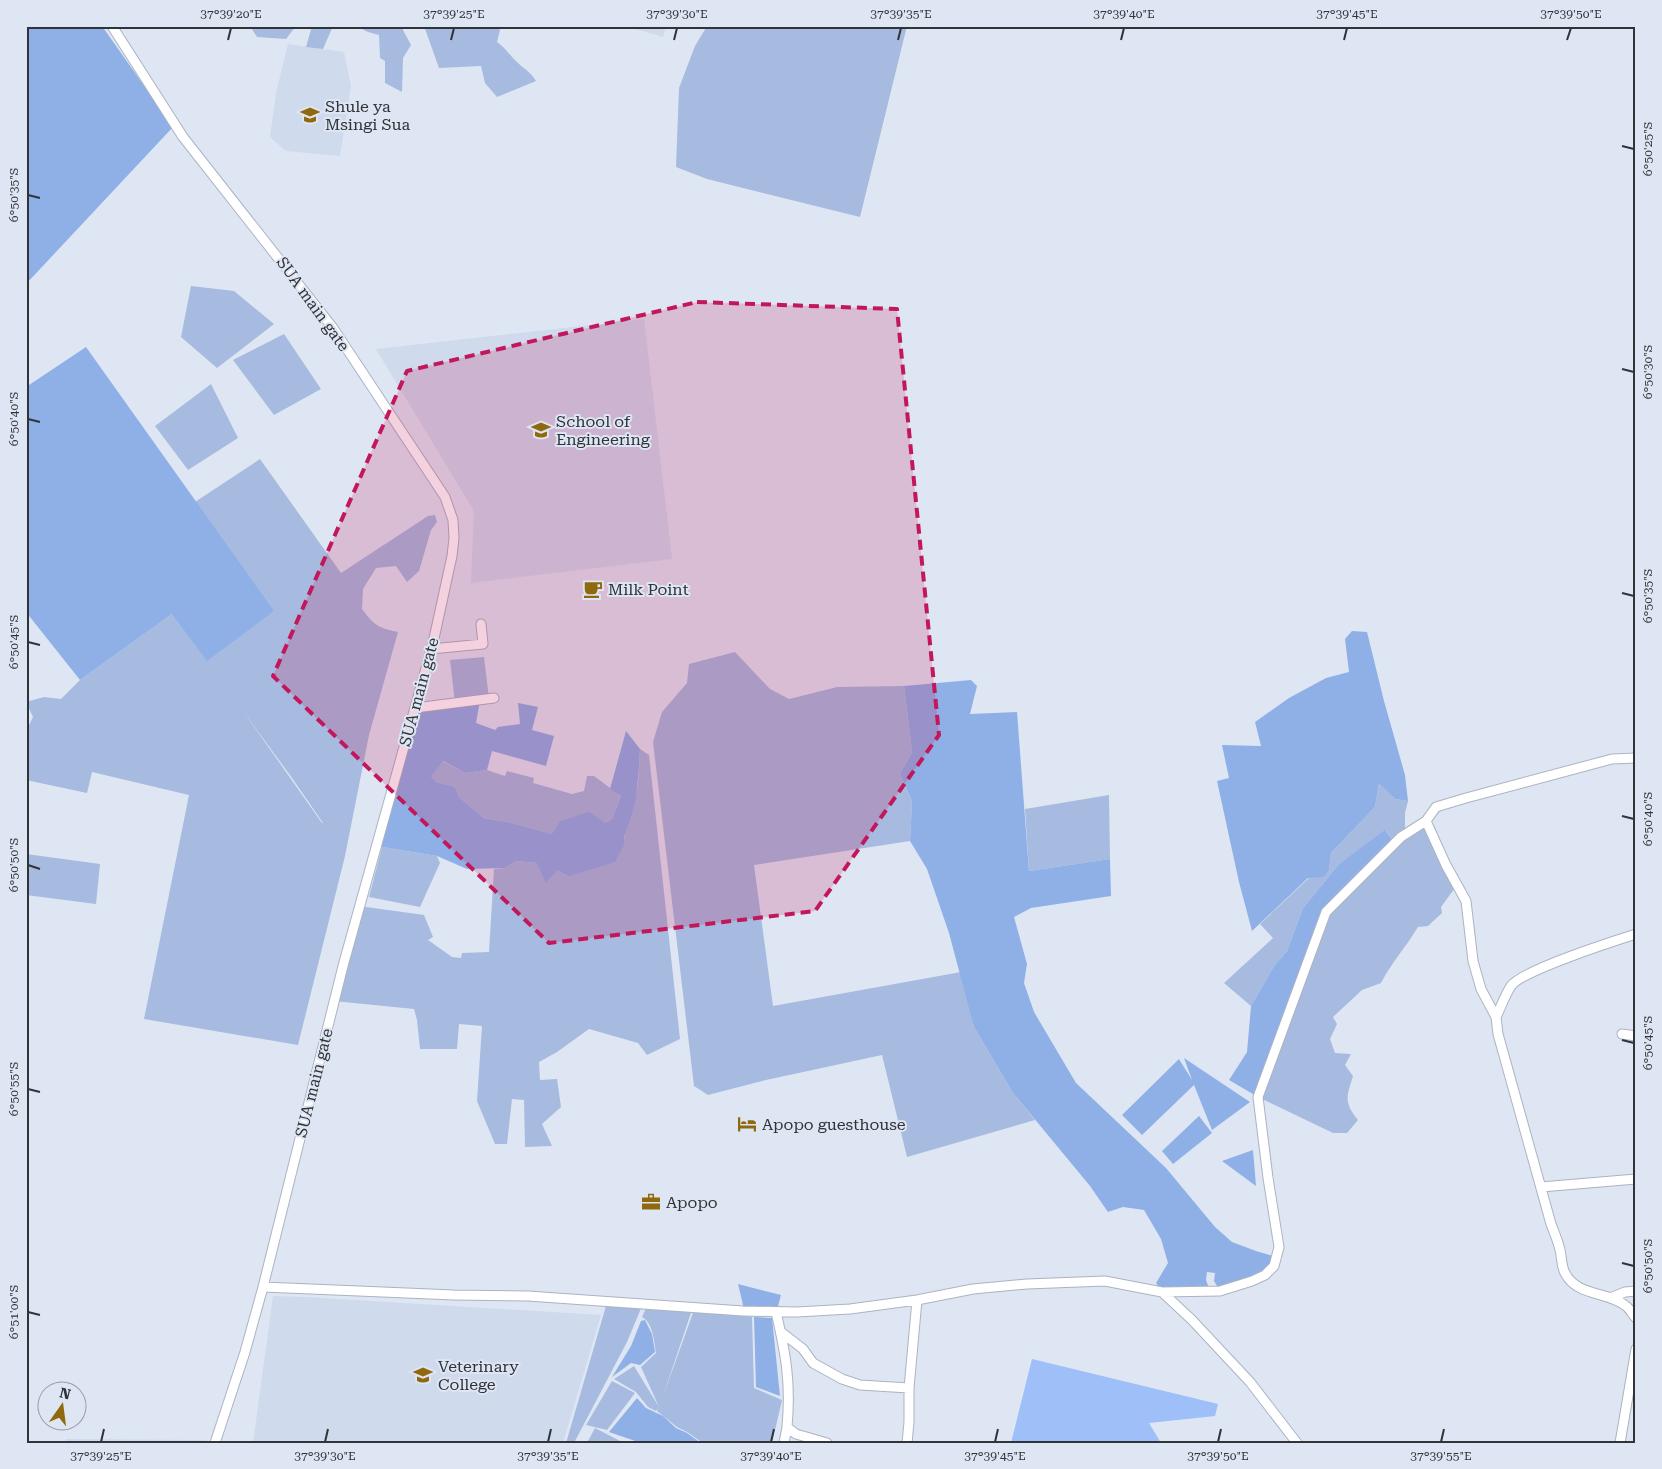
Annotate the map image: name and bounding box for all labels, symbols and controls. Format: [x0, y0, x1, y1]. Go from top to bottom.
text: 37°39'20"E [200, 7, 262, 21]
text: 37°39'25"E [423, 7, 485, 21]
text: 37°39'30"E [646, 7, 708, 21]
text: 37°39'35"E [870, 7, 932, 21]
text: 37°39'40"E [1093, 7, 1155, 21]
text: 37°39'45"E [1316, 7, 1378, 21]
text: 37°39'50"E [1540, 7, 1602, 21]
place label: Shule ya Msingi Sua [325, 97, 410, 134]
school or university icon: Shule ya Msingi Sua [299, 104, 321, 126]
text: 6°50'25"S [1641, 122, 1655, 176]
text: 6°50'35"S [7, 168, 21, 222]
street label: SUA main gate [272, 253, 354, 355]
text: 6°50'30"S [1641, 345, 1655, 399]
text: 6°50'40"S [7, 392, 21, 446]
place label: School of Engineering [556, 412, 651, 449]
school or university icon: School of Engineering [530, 419, 552, 441]
text: 6°50'35"S [1641, 569, 1655, 623]
cafe icon: Milk Point [582, 578, 604, 600]
place label: Milk Point [608, 580, 689, 599]
text: 6°50'45"S [7, 615, 21, 669]
street label: SUA main gate [395, 635, 443, 749]
text: 6°50'40"S [1641, 792, 1655, 846]
text: 6°50'50"S [7, 838, 21, 892]
text: 6°50'45"S [1641, 1016, 1655, 1070]
street label: SUA main gate [291, 1026, 337, 1140]
text: 6°50'55"S [7, 1062, 21, 1116]
hotel icon: Apopo guesthouse [736, 1113, 758, 1135]
place label: Apopo guesthouse [762, 1115, 906, 1134]
office icon: Apopo [640, 1191, 662, 1213]
place label: Apopo [666, 1193, 718, 1212]
text: 6°50'50"S [1641, 1239, 1655, 1293]
text: 6°51'00"S [7, 1285, 21, 1339]
place label: Veterinary College [438, 1357, 519, 1394]
school or university icon: Veterinary College [412, 1364, 434, 1386]
north arrow [38, 1382, 88, 1432]
text: N [58, 1384, 73, 1403]
text: 37°39'25"E [70, 1449, 132, 1463]
text: 37°39'30"E [294, 1449, 356, 1463]
text: 37°39'35"E [517, 1449, 579, 1463]
text: 37°39'40"E [740, 1449, 802, 1463]
text: 37°39'45"E [964, 1449, 1026, 1463]
text: 37°39'50"E [1187, 1449, 1249, 1463]
text: 37°39'55"E [1410, 1449, 1472, 1463]

